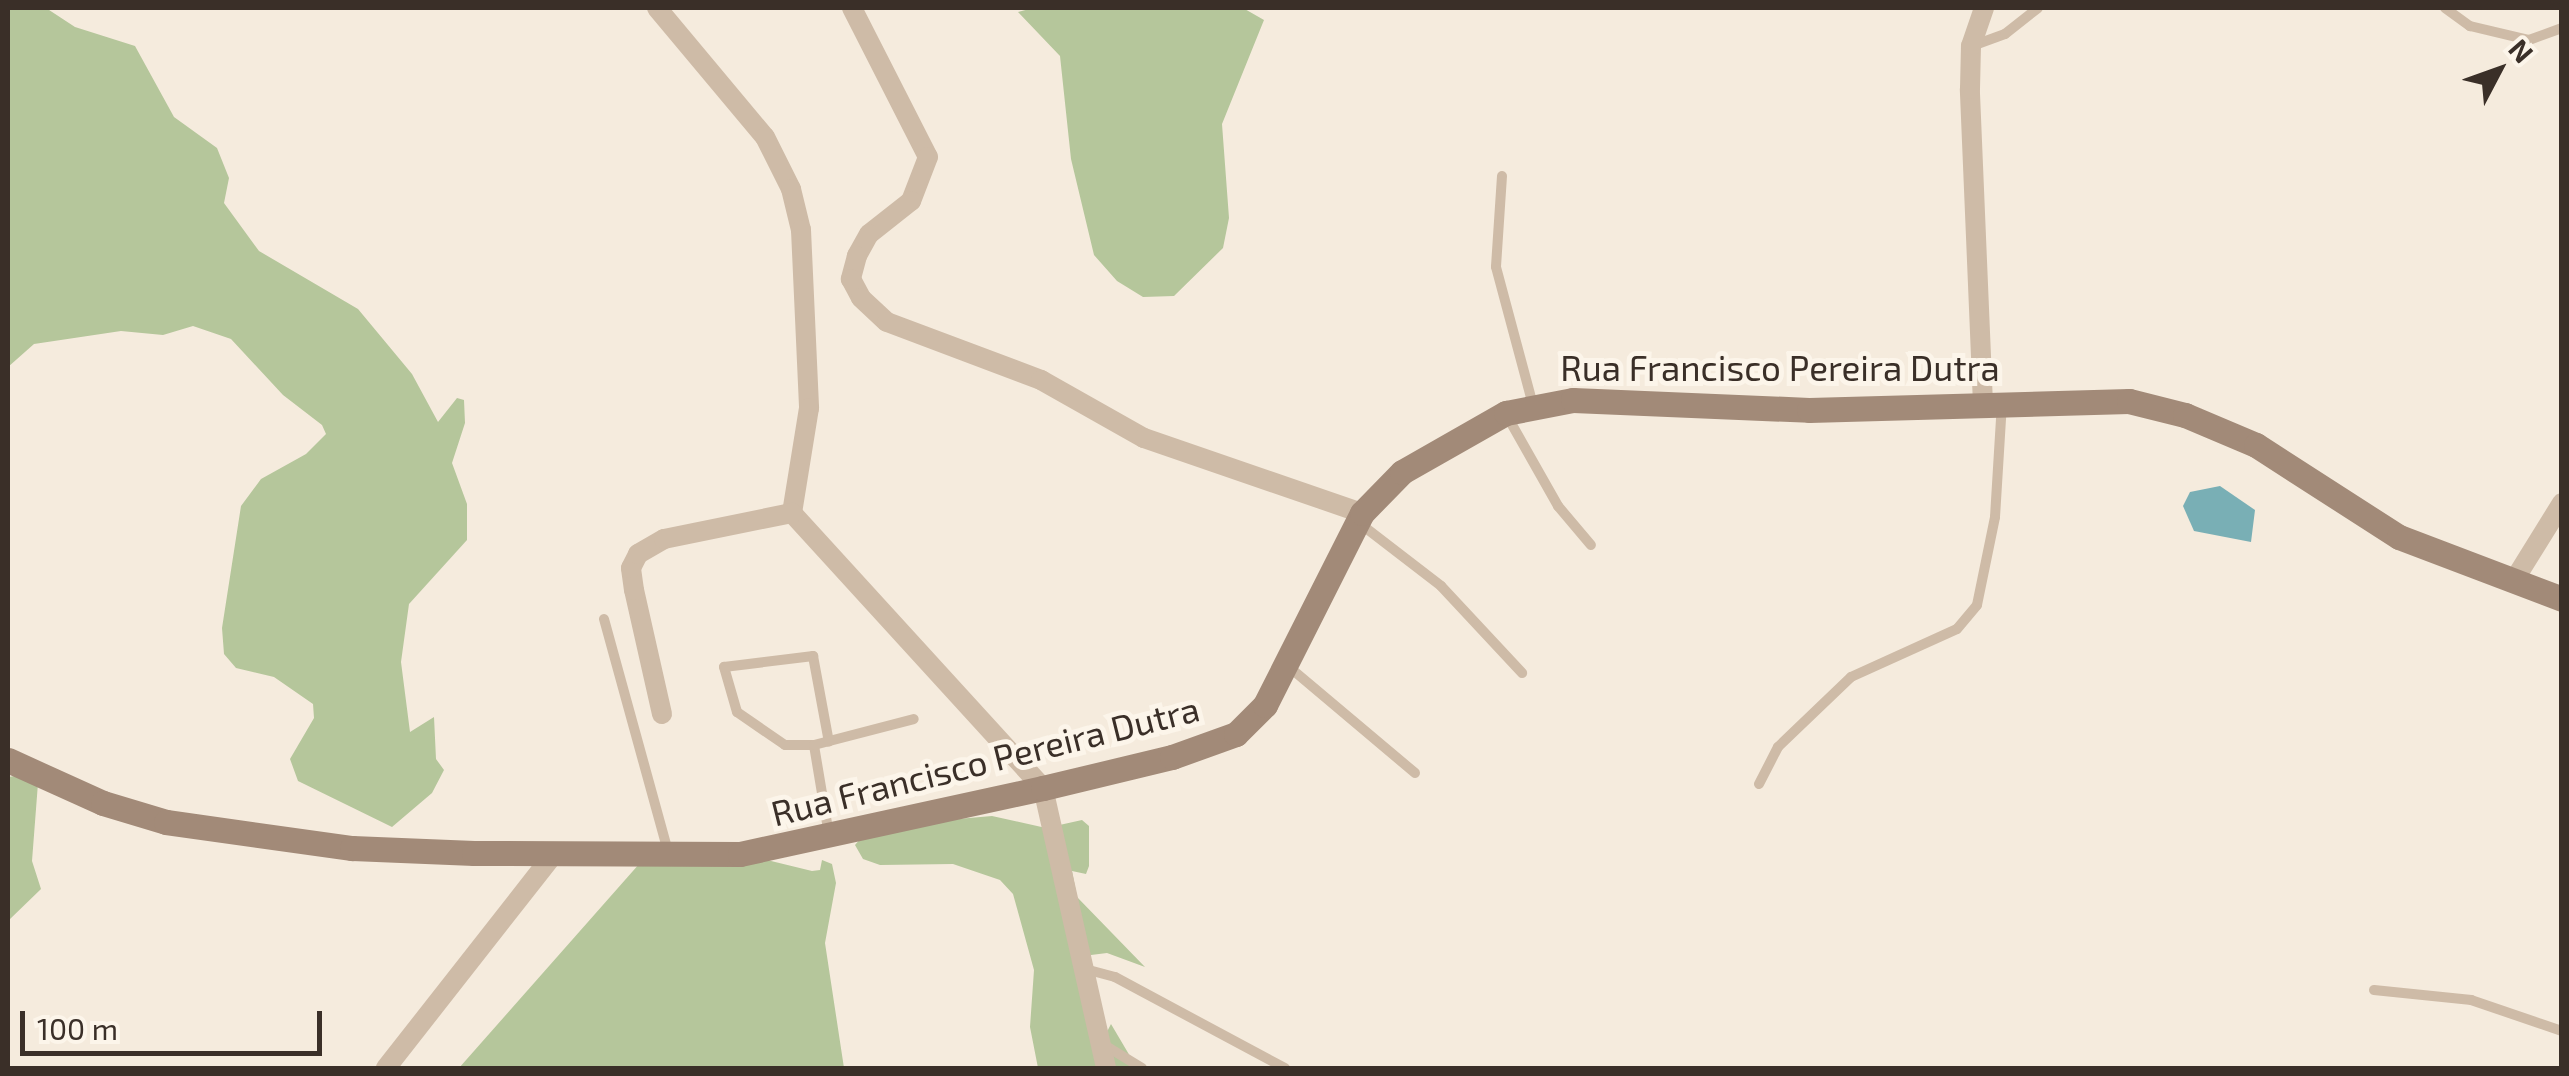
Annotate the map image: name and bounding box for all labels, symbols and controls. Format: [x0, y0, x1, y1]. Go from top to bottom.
north arrow [2449, 20, 2549, 120]
text: N [2502, 32, 2541, 69]
street label: Rua Francisco Pereira Dutra [1560, 346, 2000, 388]
street label: Rua Francisco Pereira Dutra [767, 686, 1203, 834]
scale bar [25, 991, 328, 1053]
text: 100 m [37, 1010, 118, 1046]

